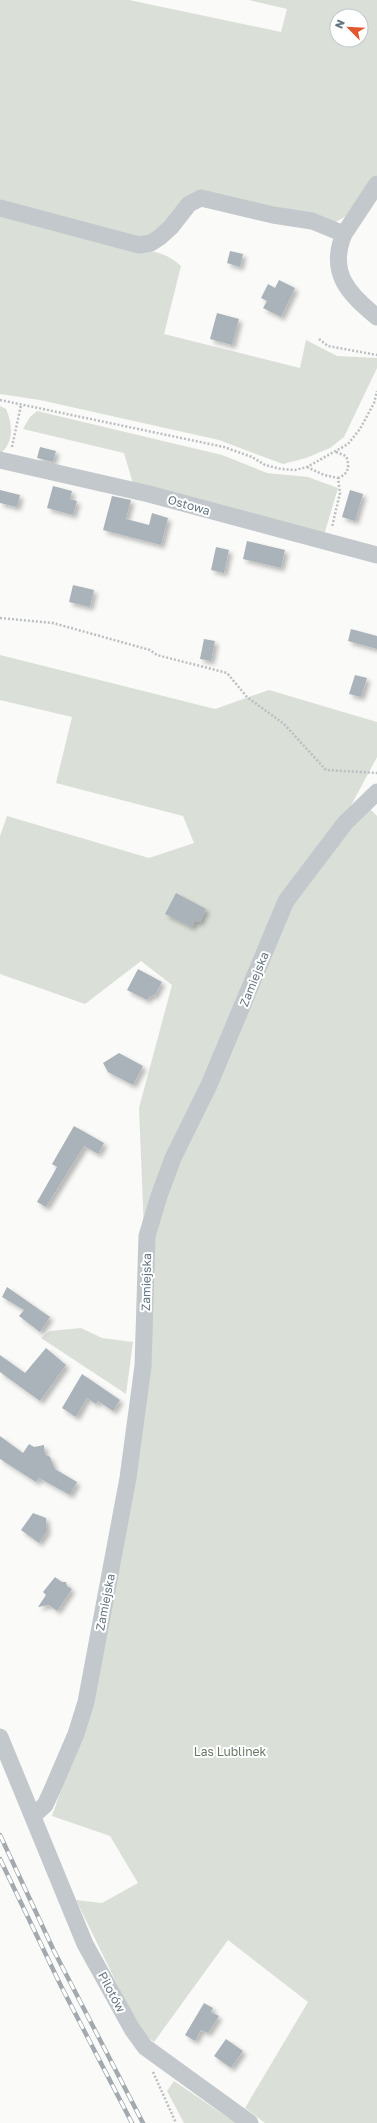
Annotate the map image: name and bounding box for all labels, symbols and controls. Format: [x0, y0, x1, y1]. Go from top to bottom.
north arrow [329, 8, 369, 48]
text: N [332, 17, 347, 30]
street label: Ostowa [166, 492, 212, 518]
street label: Zamiejska [236, 949, 272, 1009]
street label: Zamiejska [138, 1253, 154, 1311]
street label: Zamiejska [92, 1572, 118, 1632]
park label: Las Lublinek [194, 1744, 266, 1759]
street label: Pilotów [95, 1969, 129, 2015]

